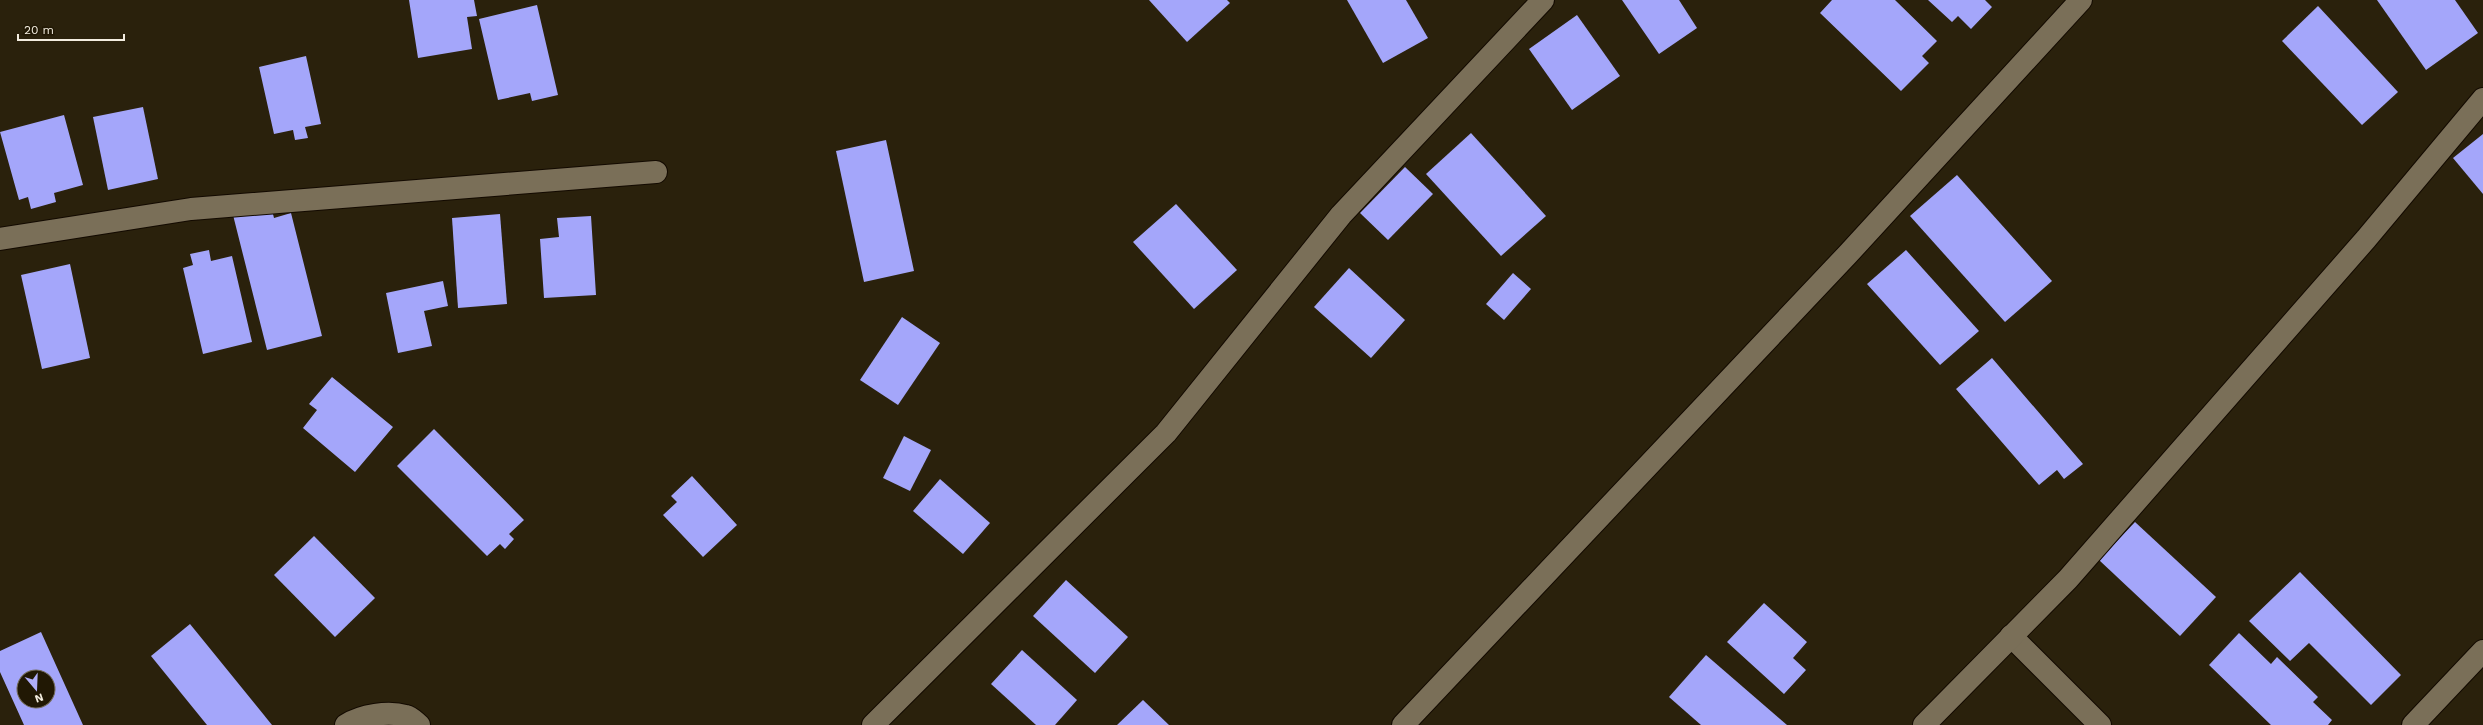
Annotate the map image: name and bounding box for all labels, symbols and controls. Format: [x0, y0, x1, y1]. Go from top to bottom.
scale bar [18, 16, 124, 42]
text: 20 m [24, 23, 54, 37]
north arrow [16, 669, 56, 709]
text: N [33, 691, 45, 705]

